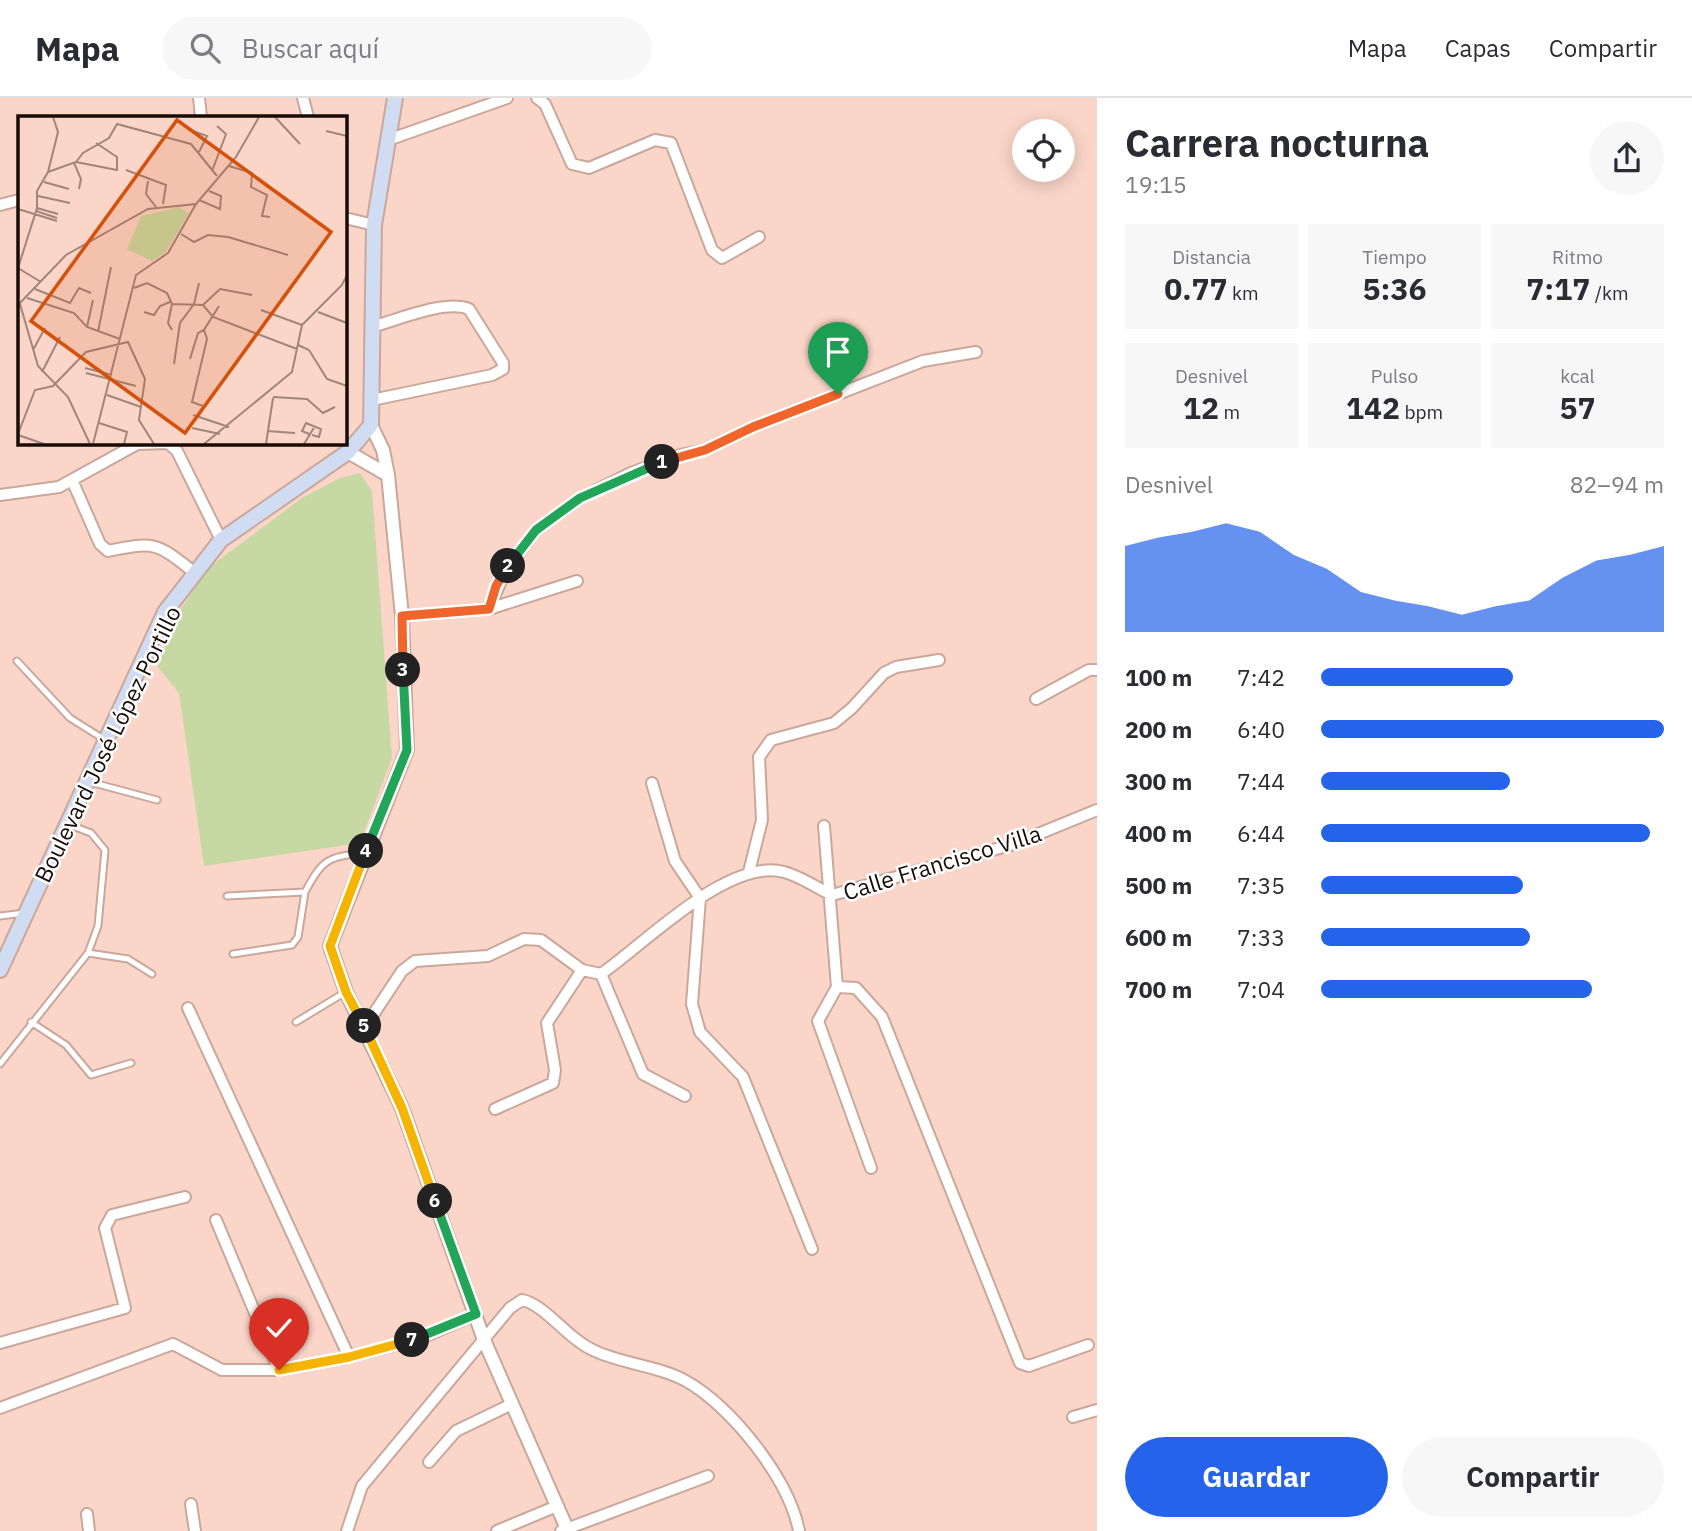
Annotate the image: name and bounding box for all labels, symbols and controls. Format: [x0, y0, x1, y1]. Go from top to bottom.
search box [162, 17, 652, 80]
text: Mapa [35, 27, 120, 70]
icon: search [186, 29, 224, 67]
text: Buscar aquí [242, 31, 379, 65]
text: Mapa [1348, 32, 1407, 64]
text: Capas [1445, 32, 1511, 64]
text: Compartir [1549, 32, 1657, 64]
inset map [18, 116, 346, 444]
text: Carrera nocturna [1125, 118, 1429, 167]
map controls [1012, 119, 1075, 182]
button: locate [1012, 119, 1075, 182]
button: share [1590, 121, 1664, 195]
text: 19:15 [1125, 169, 1187, 199]
text: Distancia [1172, 245, 1251, 269]
text: Tiempo [1362, 245, 1427, 269]
text: Ritmo [1552, 245, 1603, 269]
text: 0.77 [1164, 269, 1228, 308]
text: 5:36 [1363, 269, 1426, 308]
text: 7:17 [1526, 269, 1590, 308]
text: km [1228, 281, 1259, 305]
text: /km [1590, 281, 1629, 305]
pin [808, 322, 868, 394]
icon: arrive [819, 333, 857, 371]
text: Desnivel [1175, 364, 1248, 388]
text: Pulso [1371, 364, 1418, 388]
text: kcal [1560, 364, 1595, 388]
text: 12 [1183, 388, 1219, 427]
text: 142 [1346, 388, 1400, 427]
text: 57 [1560, 388, 1596, 427]
text: m [1219, 400, 1240, 424]
text: bpm [1400, 400, 1443, 424]
pin: 1 [644, 444, 680, 480]
text: 1 [656, 449, 667, 473]
text: Desnivel [1125, 469, 1213, 499]
text: 82–94 m [1570, 469, 1664, 499]
pin: 2 [490, 548, 526, 584]
text: 2 [502, 553, 513, 577]
street label: Boulevard José López Portillo [27, 601, 187, 887]
pin: 3 [386, 652, 420, 688]
text: 3 [397, 657, 408, 681]
text: 100 m [1125, 662, 1192, 692]
text: 7:42 [1237, 662, 1285, 692]
text: 200 m [1125, 714, 1192, 744]
text: 6:40 [1237, 714, 1285, 744]
text: 300 m [1125, 766, 1192, 796]
text: 7:44 [1237, 766, 1285, 796]
street label: Calle Francisco Villa [839, 818, 1045, 906]
text: 400 m [1125, 818, 1192, 848]
text: 6:44 [1237, 818, 1285, 848]
pin: 4 [348, 834, 384, 868]
text: 4 [360, 838, 371, 862]
text: 500 m [1125, 870, 1192, 900]
text: 7:35 [1237, 870, 1285, 900]
text: 600 m [1125, 922, 1192, 952]
text: 7:33 [1237, 922, 1285, 952]
text: 700 m [1125, 974, 1192, 1004]
text: 7:04 [1237, 974, 1285, 1004]
pin: 5 [346, 1009, 382, 1044]
text: 5 [358, 1013, 369, 1037]
pin: 6 [418, 1184, 452, 1218]
text: 6 [429, 1188, 440, 1212]
pin [249, 1298, 309, 1370]
icon: check [260, 1309, 298, 1347]
pin: 7 [394, 1322, 430, 1358]
text: 7 [406, 1327, 417, 1351]
button: Guardar [1125, 1437, 1388, 1517]
button: Compartir [1402, 1437, 1664, 1517]

